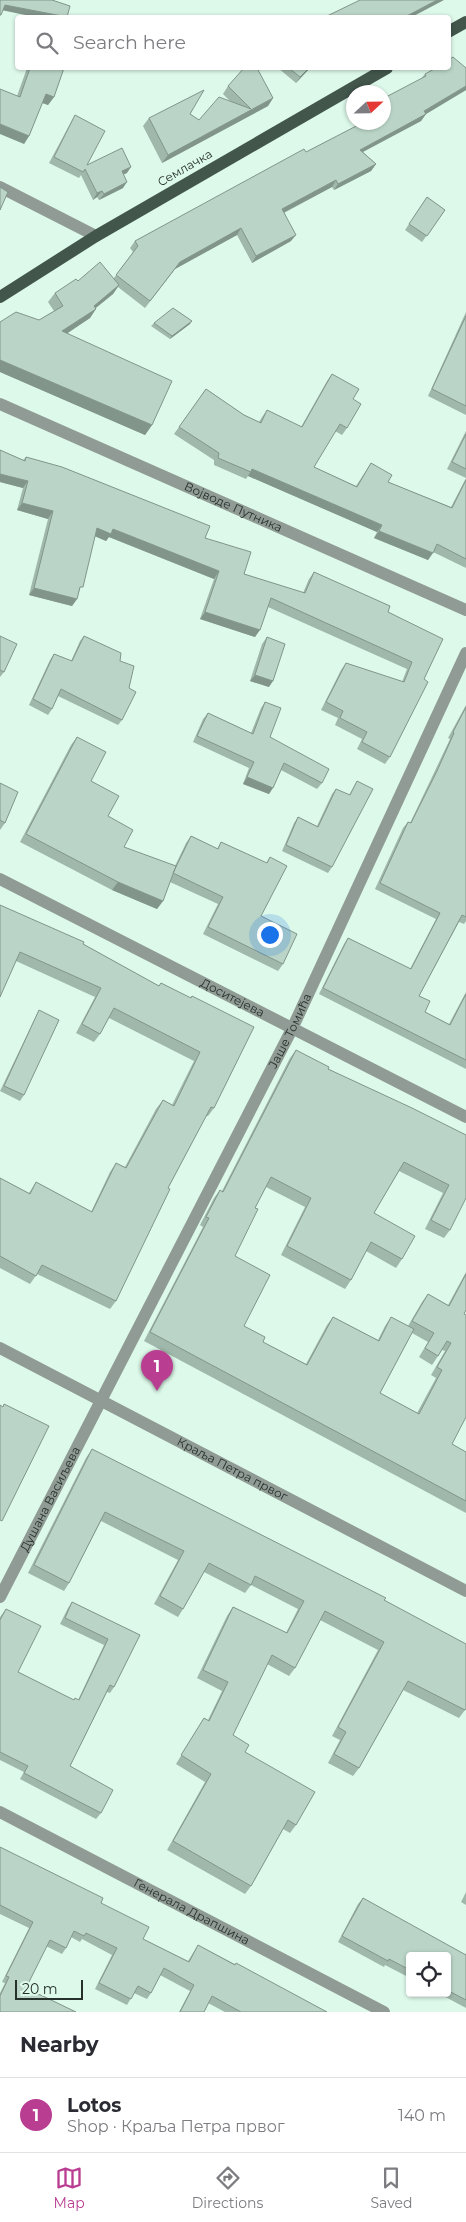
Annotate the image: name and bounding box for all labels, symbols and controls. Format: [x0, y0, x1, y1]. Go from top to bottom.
search box [15, 15, 451, 70]
icon: search [33, 29, 61, 57]
text: Search here [73, 31, 186, 54]
north arrow [346, 85, 391, 130]
street label: Семлачка [155, 146, 215, 189]
street label: Војводе Путника [182, 478, 285, 535]
your location [257, 922, 283, 948]
street label: Доситејева [198, 975, 267, 1020]
street label: Јаше Томића [265, 991, 314, 1071]
pin: 1 [141, 1350, 173, 1391]
street label: Краља Петра првог [175, 1434, 291, 1504]
street label: Душана Васиљева [17, 1444, 83, 1554]
street label: Генерала Драпшина [131, 1875, 252, 1948]
map controls [406, 1952, 451, 1997]
button: locate [406, 1952, 451, 1997]
scale bar [15, 1977, 82, 2000]
text: 20 m [22, 1980, 58, 1998]
text: Nearby [20, 2032, 99, 2057]
text: Lotos [67, 2094, 121, 2117]
text: 1 [33, 2106, 39, 2125]
text: 140 m [398, 2106, 446, 2125]
text: Shop · Краља Петра првог [67, 2117, 285, 2136]
tab: Map [54, 2164, 85, 2212]
tab: Directions [192, 2164, 263, 2212]
tab: Saved [370, 2164, 412, 2212]

